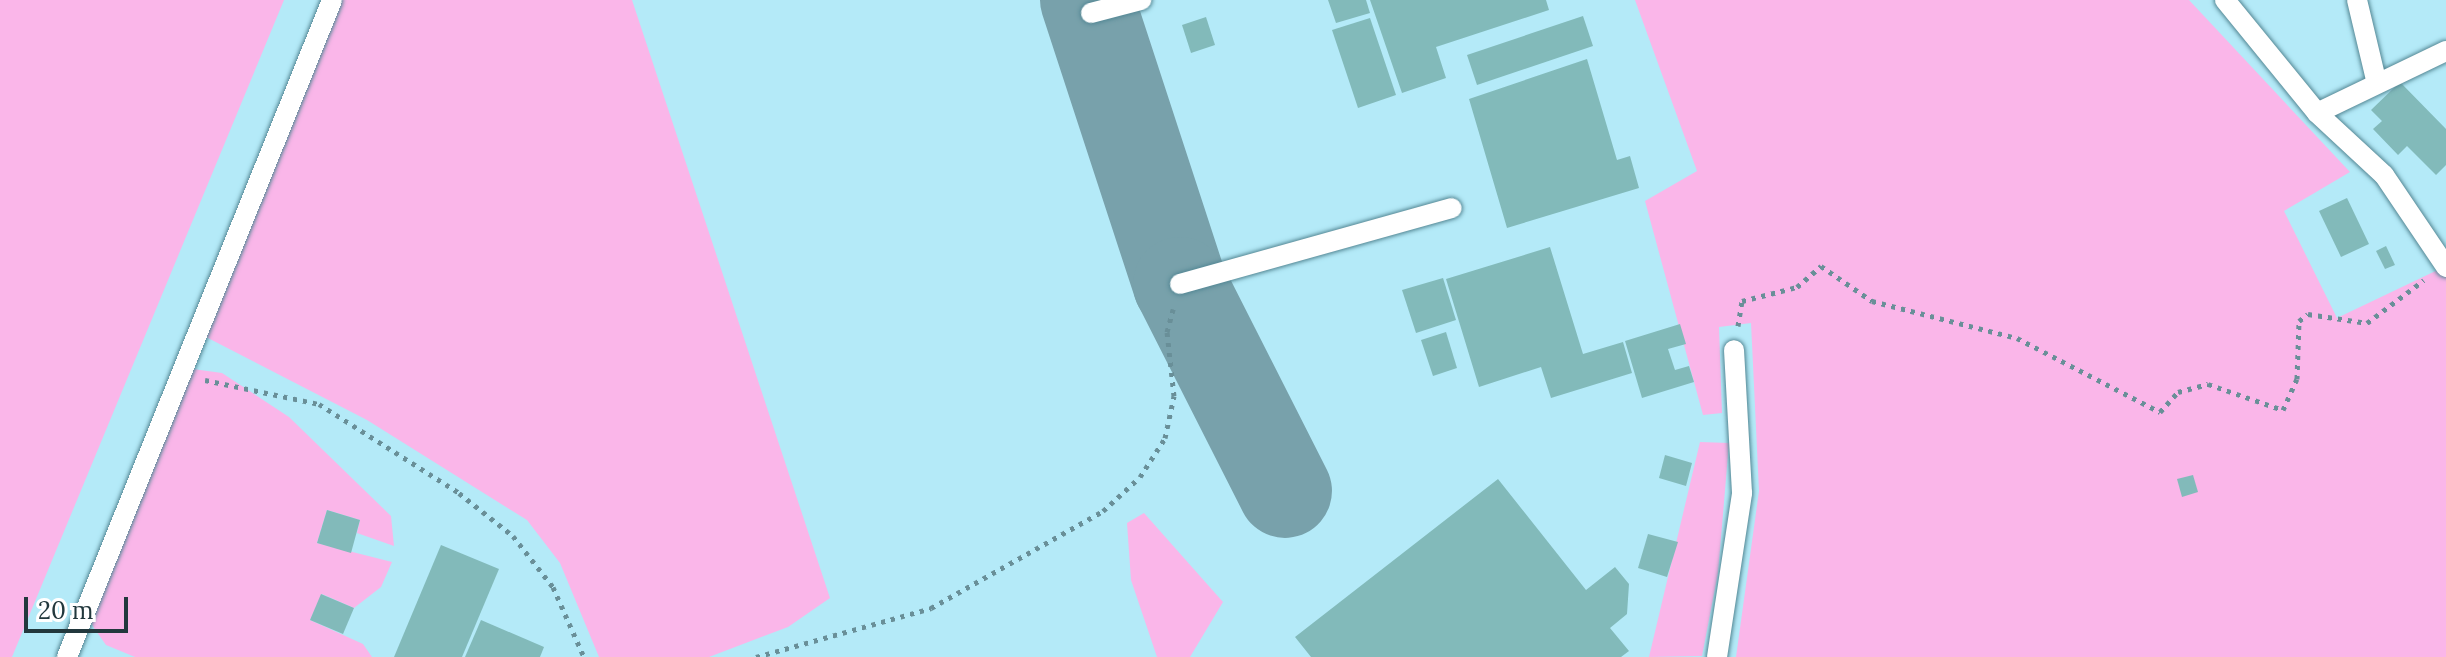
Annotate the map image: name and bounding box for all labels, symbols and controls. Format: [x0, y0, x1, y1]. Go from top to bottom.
scale bar [28, 581, 132, 631]
text: 20 m [38, 595, 94, 626]

